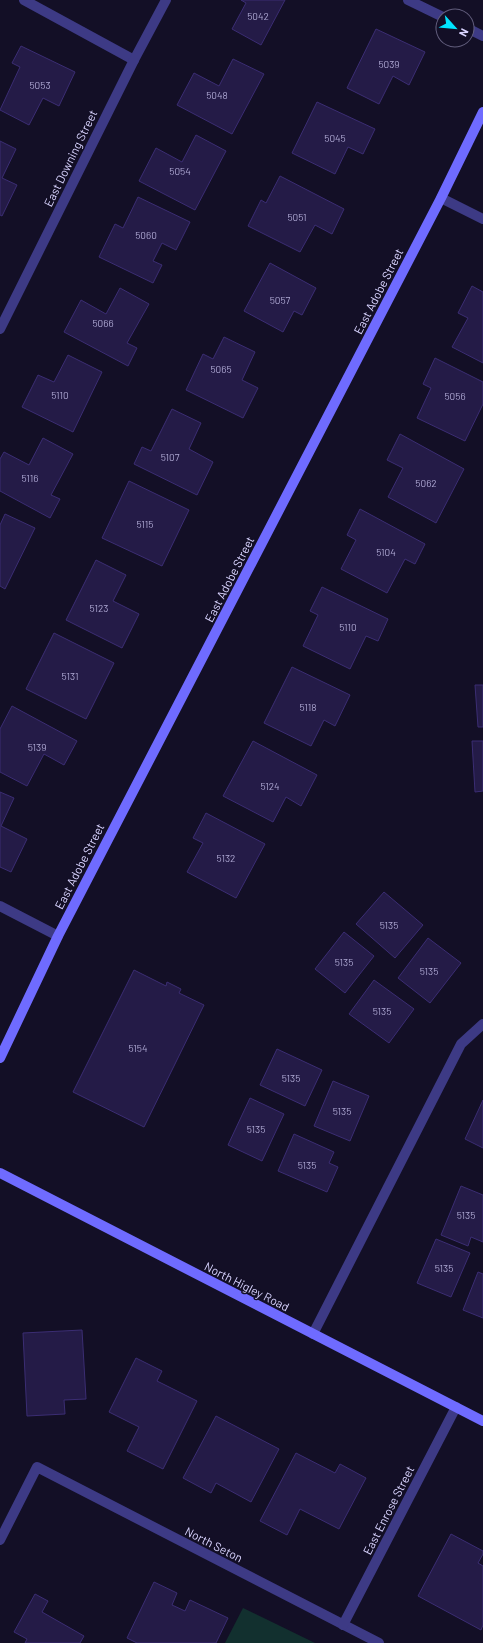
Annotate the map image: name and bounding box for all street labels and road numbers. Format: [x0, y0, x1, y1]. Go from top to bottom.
street label: East Downing Street [41, 107, 99, 209]
street label: East Adobe Street [350, 246, 406, 336]
street label: East Adobe Street [201, 534, 257, 624]
street label: East Adobe Street [51, 821, 107, 911]
street label: North Higley Road [202, 1259, 292, 1313]
street label: East Enrose Street [360, 1463, 416, 1557]
street label: North Seton [183, 1523, 245, 1565]

